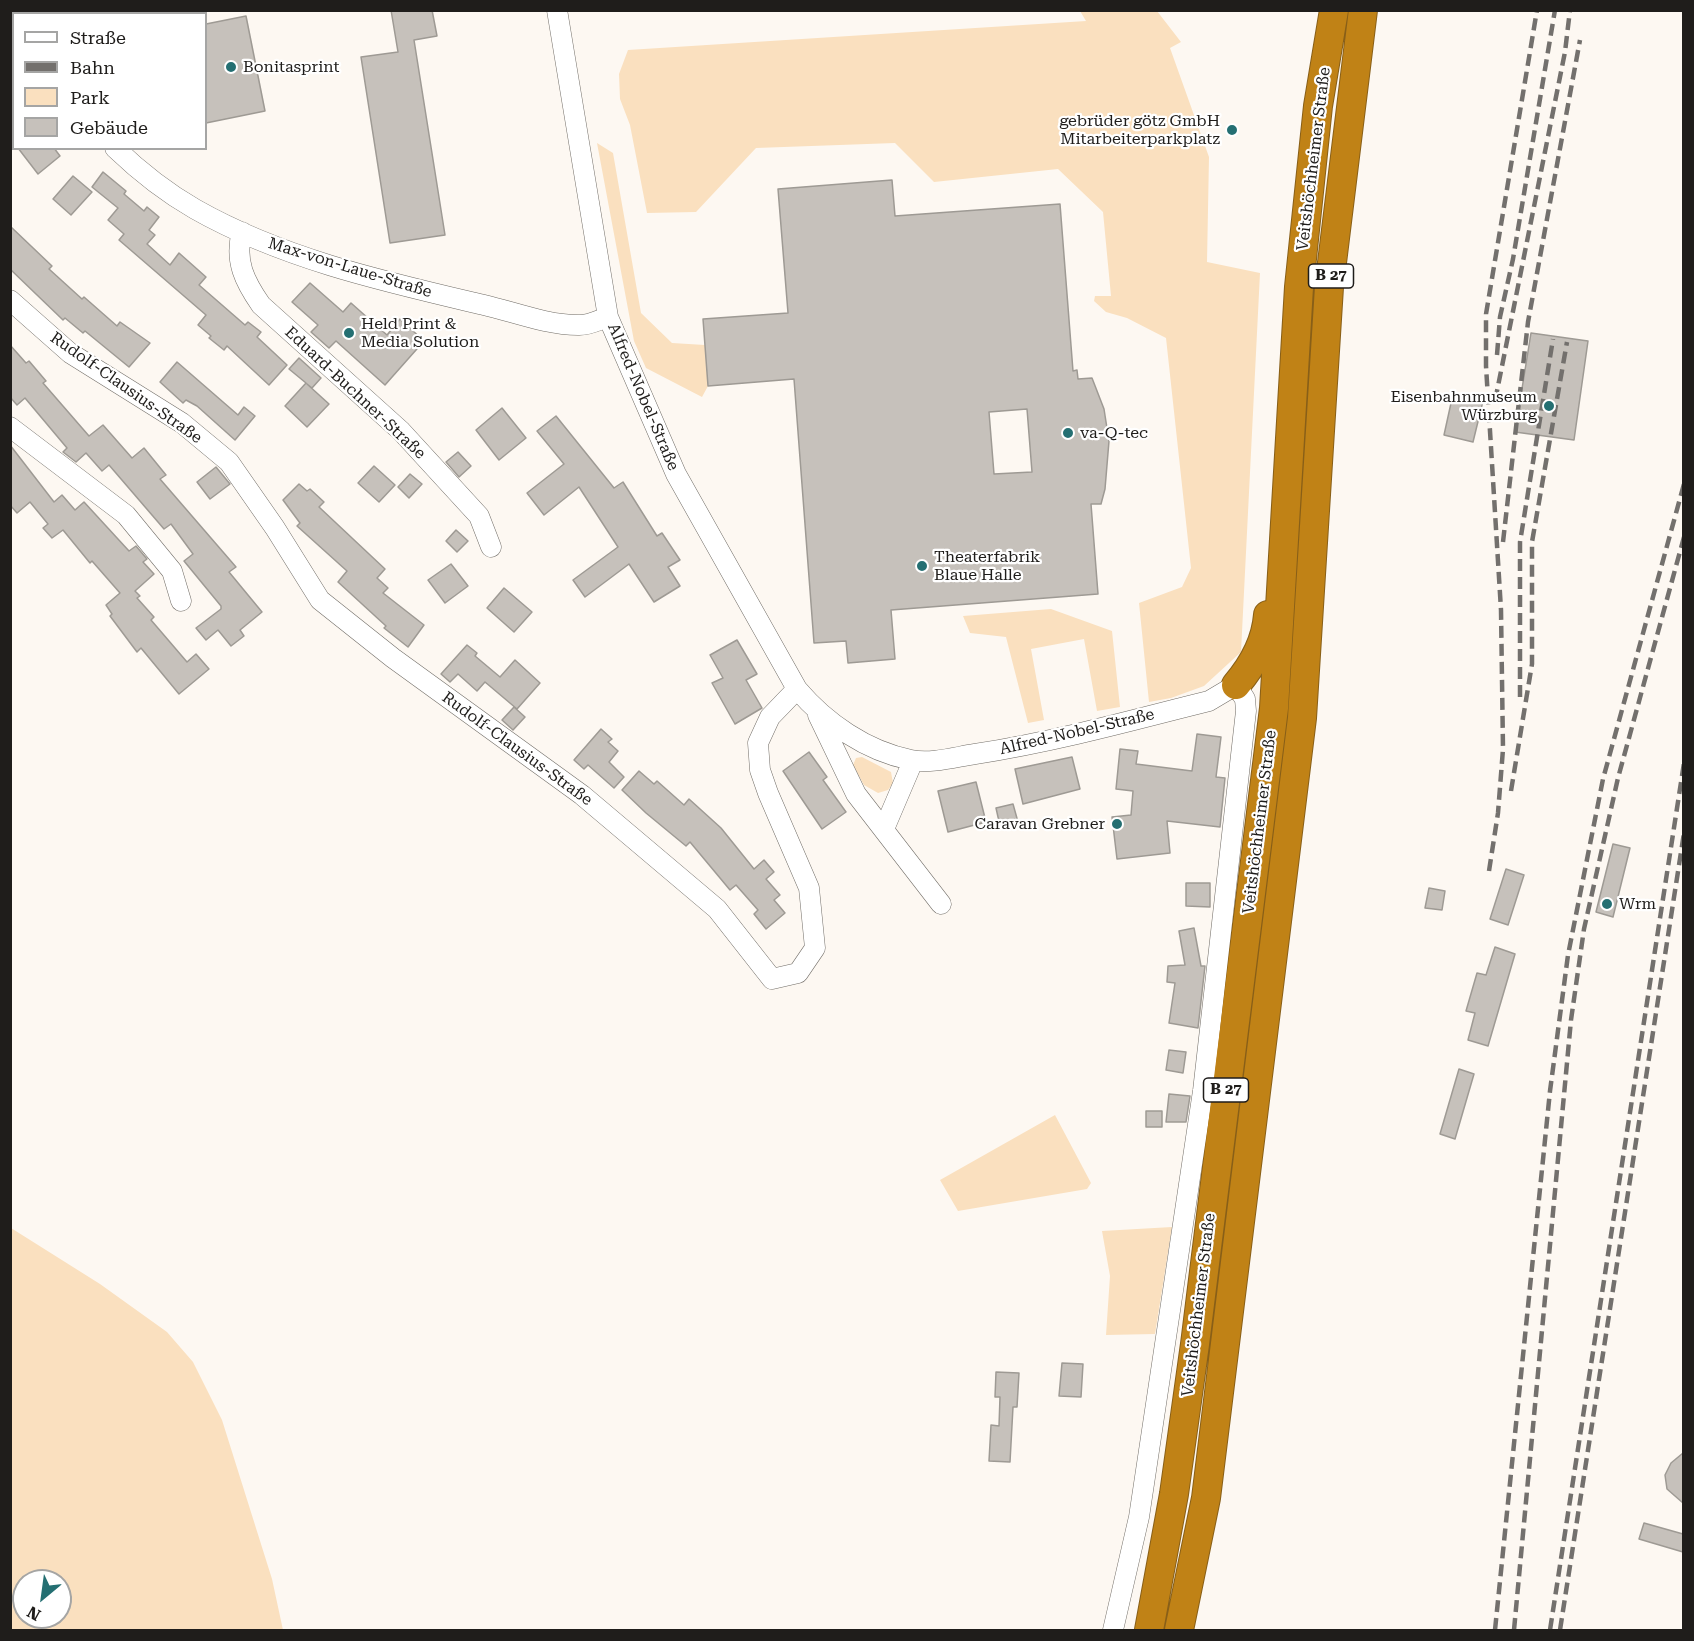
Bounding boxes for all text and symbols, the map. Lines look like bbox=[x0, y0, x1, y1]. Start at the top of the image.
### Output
legend bbox=[12, 12, 207, 150]
text: Straße bbox=[70, 27, 126, 48]
text: Bahn bbox=[70, 57, 115, 78]
place label: Bonitasprint bbox=[243, 57, 340, 77]
marker: Bonitasprint bbox=[224, 60, 238, 74]
street label: Veitshöchheimer Straße bbox=[1293, 66, 1335, 252]
text: Park bbox=[70, 87, 110, 108]
place label: gebrüder götz GmbH Mitarbeiterparkplatz bbox=[1059, 111, 1220, 149]
text: Gebäude bbox=[70, 117, 148, 138]
marker: gebrüder götz GmbH Mitarbeiterparkplatz bbox=[1225, 123, 1239, 137]
street label: Max-von-Laue-Straße bbox=[266, 234, 434, 302]
road number: B 27 bbox=[1308, 264, 1354, 288]
place label: Held Print & Media Solution bbox=[361, 314, 479, 352]
street label: Alfred-Nobel-Straße bbox=[603, 320, 683, 474]
street label: Eduard-Buchner-Straße bbox=[281, 323, 429, 463]
marker: Held Print & Media Solution bbox=[342, 326, 356, 340]
street label: Rudolf-Clausius-Straße bbox=[46, 328, 206, 448]
place label: Eisenbahnmuseum Würzburg bbox=[1390, 387, 1537, 425]
marker: Eisenbahnmuseum Würzburg bbox=[1542, 399, 1556, 413]
place label: va-Q-tec bbox=[1080, 423, 1148, 443]
marker: va-Q-tec bbox=[1061, 426, 1075, 440]
place label: Theaterfabrik Blaue Halle bbox=[934, 547, 1040, 585]
marker: Theaterfabrik Blaue Halle bbox=[915, 559, 929, 573]
street label: Rudolf-Clausius-Straße bbox=[438, 688, 596, 810]
street label: Alfred-Nobel-Straße bbox=[998, 705, 1156, 759]
street label: Veitshöchheimer Straße bbox=[1239, 729, 1281, 915]
place label: Caravan Grebner bbox=[975, 814, 1105, 834]
marker: Caravan Grebner bbox=[1110, 817, 1124, 831]
place label: Wrm bbox=[1619, 894, 1656, 914]
marker: Wrm bbox=[1600, 897, 1614, 911]
road number: B 27 bbox=[1204, 1078, 1248, 1102]
street label: Veitshöchheimer Straße bbox=[1178, 1212, 1220, 1398]
north arrow bbox=[12, 1569, 72, 1629]
text: N bbox=[24, 1602, 44, 1625]

